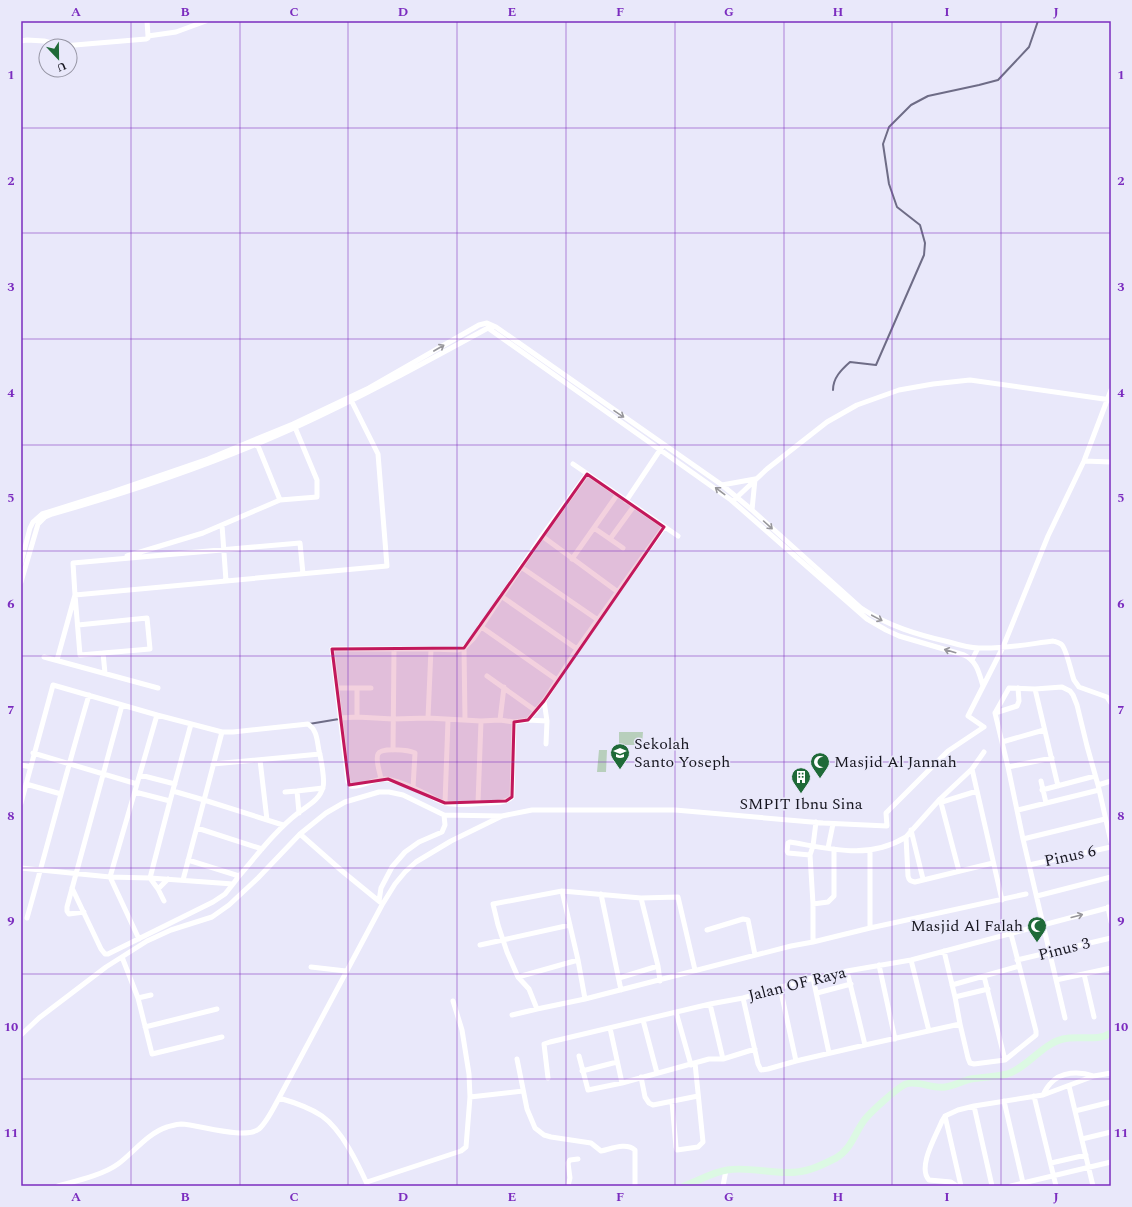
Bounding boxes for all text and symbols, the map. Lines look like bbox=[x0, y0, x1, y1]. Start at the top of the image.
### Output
text: A bbox=[71, 2, 81, 22]
text: B bbox=[180, 2, 190, 22]
text: C bbox=[289, 2, 299, 22]
text: D bbox=[398, 2, 408, 22]
text: E bbox=[508, 2, 517, 22]
text: F bbox=[616, 2, 624, 22]
text: G bbox=[724, 2, 734, 22]
text: H bbox=[833, 2, 844, 22]
text: I bbox=[944, 2, 950, 22]
text: J bbox=[1053, 2, 1059, 22]
north arrow bbox=[38, 38, 78, 78]
text: U bbox=[54, 57, 69, 76]
text: 1 bbox=[7, 65, 15, 85]
text: 1 bbox=[1117, 65, 1125, 85]
text: 2 bbox=[7, 171, 15, 191]
text: 2 bbox=[1117, 171, 1125, 191]
text: 3 bbox=[7, 277, 15, 297]
text: 3 bbox=[1117, 277, 1125, 297]
one-way arrow bbox=[433, 343, 445, 351]
text: 4 bbox=[7, 383, 15, 403]
text: 4 bbox=[1117, 383, 1125, 403]
one-way arrow bbox=[613, 410, 625, 418]
one-way arrow bbox=[714, 487, 725, 496]
text: 5 bbox=[7, 488, 15, 508]
text: 5 bbox=[1117, 488, 1125, 508]
one-way arrow bbox=[763, 520, 773, 529]
text: 6 bbox=[7, 594, 15, 614]
text: 6 bbox=[1117, 594, 1125, 614]
one-way arrow bbox=[871, 614, 883, 622]
one-way arrow bbox=[943, 647, 956, 654]
text: 7 bbox=[7, 700, 15, 720]
text: 7 bbox=[1117, 700, 1125, 720]
place label: Sekolah Santo Yoseph bbox=[634, 732, 730, 774]
school or university icon: Sekolah Santo Yoseph bbox=[609, 742, 631, 770]
place label: Masjid Al Jannah bbox=[834, 750, 957, 774]
mosque icon: Masjid Al Jannah bbox=[809, 751, 831, 779]
building icon: SMPIT Ibnu Sina bbox=[790, 766, 812, 794]
place label: SMPIT Ibnu Sina bbox=[739, 792, 863, 816]
text: 8 bbox=[7, 806, 15, 826]
text: 8 bbox=[1117, 806, 1125, 826]
street label: Pinus 6 bbox=[1042, 839, 1098, 873]
text: 9 bbox=[7, 911, 15, 931]
one-way arrow bbox=[1070, 911, 1083, 919]
text: 9 bbox=[1117, 911, 1125, 931]
place label: Masjid Al Falah bbox=[910, 914, 1023, 938]
mosque icon: Masjid Al Falah bbox=[1026, 915, 1048, 943]
street label: Pinus 3 bbox=[1036, 931, 1092, 967]
street label: Jalan OF Raya bbox=[746, 960, 849, 1008]
text: 10 bbox=[4, 1017, 18, 1037]
text: 10 bbox=[1114, 1017, 1128, 1037]
text: 11 bbox=[4, 1123, 18, 1143]
text: 11 bbox=[1114, 1123, 1128, 1143]
text: A bbox=[71, 1187, 81, 1207]
text: B bbox=[180, 1187, 190, 1207]
text: C bbox=[289, 1187, 299, 1207]
text: D bbox=[398, 1187, 408, 1207]
text: E bbox=[508, 1187, 517, 1207]
text: F bbox=[616, 1187, 624, 1207]
text: G bbox=[724, 1187, 734, 1207]
text: H bbox=[833, 1187, 844, 1207]
text: I bbox=[944, 1187, 950, 1207]
text: J bbox=[1053, 1187, 1059, 1207]

